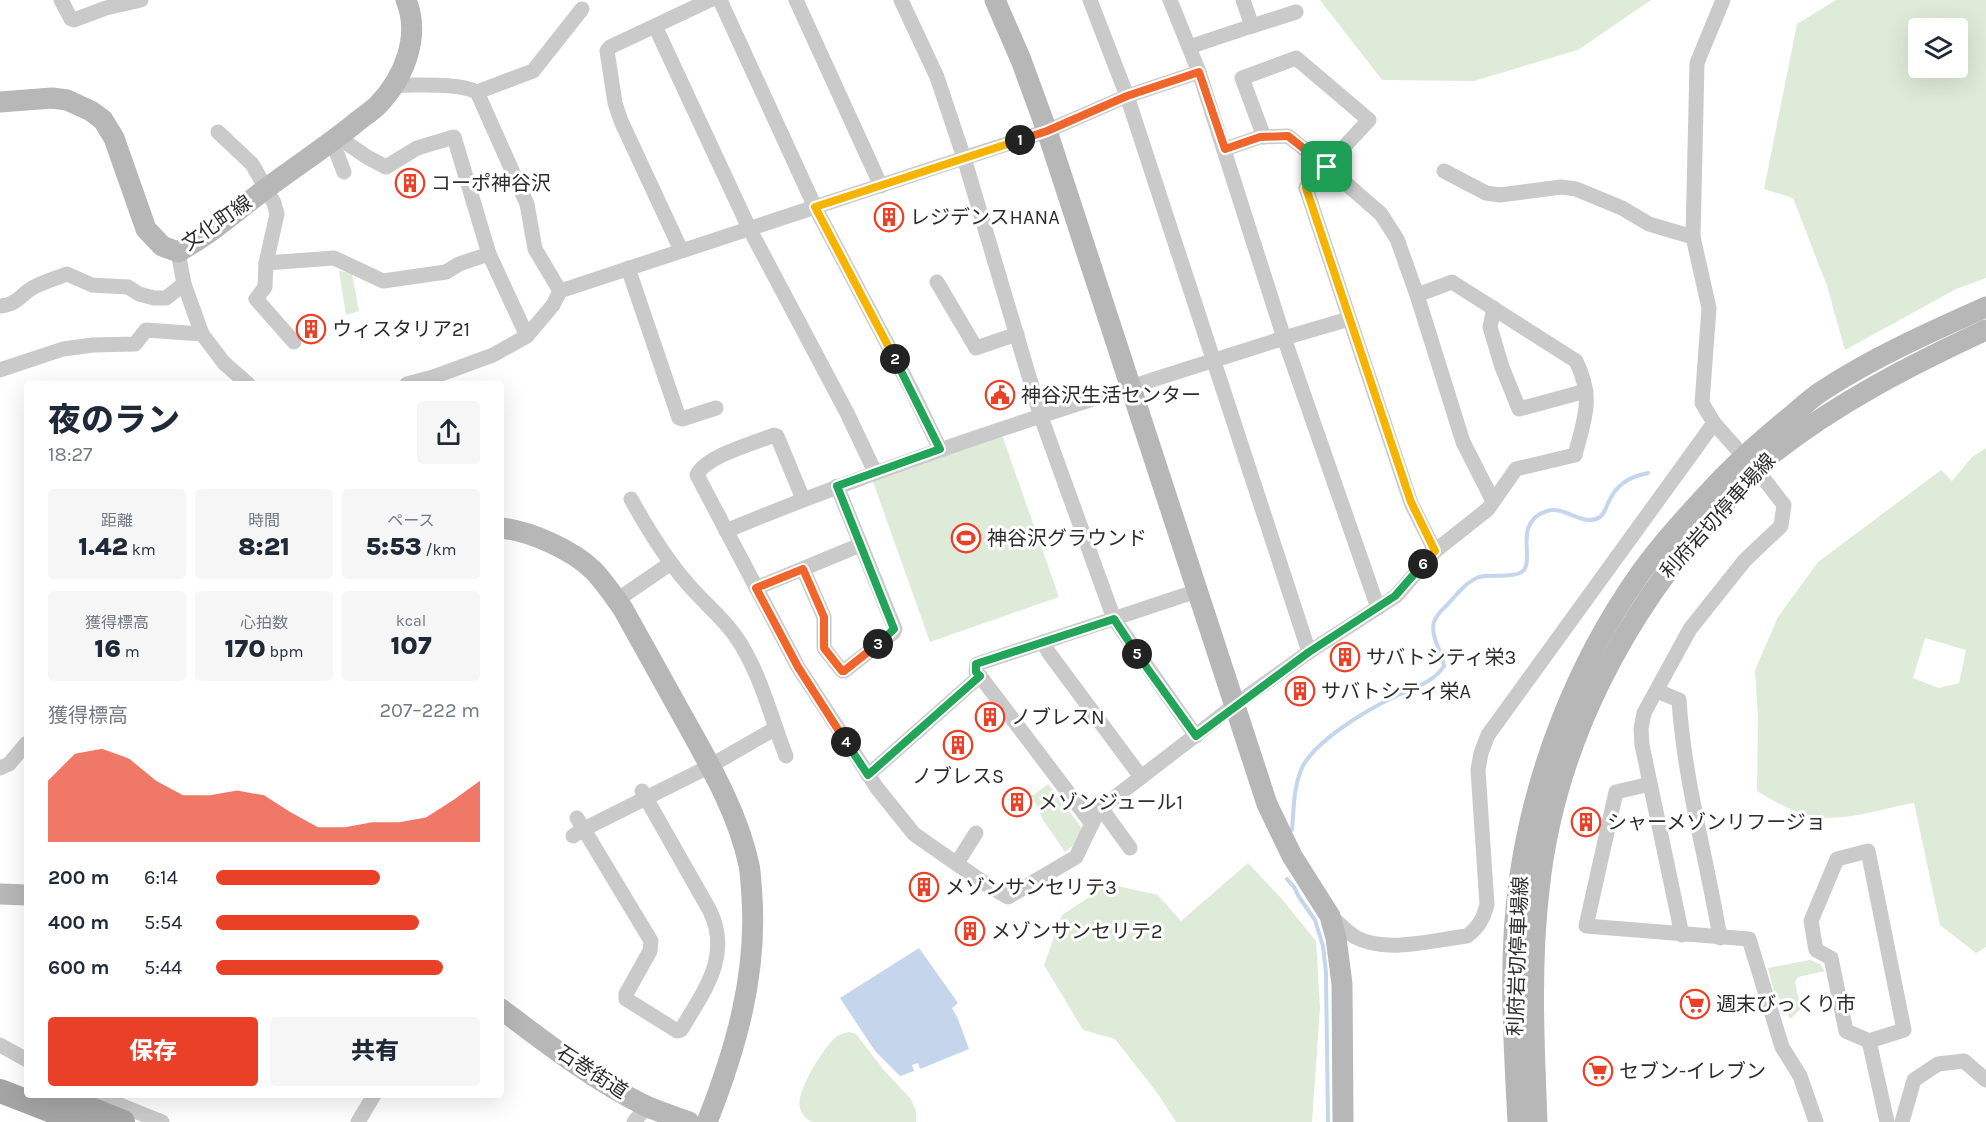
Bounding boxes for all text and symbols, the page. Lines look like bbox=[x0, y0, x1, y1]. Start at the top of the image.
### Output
map controls bbox=[1908, 18, 1968, 78]
button: layers bbox=[1908, 18, 1968, 78]
pin: 1 bbox=[1005, 125, 1035, 155]
text: 1 bbox=[1017, 130, 1023, 149]
pin bbox=[1301, 141, 1352, 192]
icon: arrive bbox=[1310, 150, 1343, 183]
building icon: コーポ神谷沢 bbox=[394, 167, 426, 199]
place label: コーポ神谷沢 bbox=[431, 172, 551, 195]
street label: 文化町線 bbox=[178, 191, 256, 255]
building icon: レジデンスHANA bbox=[873, 201, 905, 233]
place label: レジデンスHANA bbox=[910, 206, 1060, 229]
building icon: ウィスタリア21 bbox=[295, 313, 327, 345]
place label: ウィスタリア21 bbox=[332, 318, 470, 341]
pin: 2 bbox=[880, 344, 910, 374]
text: 2 bbox=[890, 349, 900, 368]
public building icon: 神谷沢生活センター bbox=[984, 379, 1016, 411]
place label: 神谷沢生活センター bbox=[1021, 384, 1201, 407]
text: 夜のラン bbox=[48, 401, 180, 439]
button: share bbox=[417, 401, 480, 464]
text: 18:27 bbox=[48, 443, 93, 466]
street label: 利府岩切停車場線 bbox=[1656, 449, 1780, 583]
text: 距離 bbox=[101, 511, 133, 530]
text: 時間 bbox=[248, 511, 280, 530]
text: ペース bbox=[387, 511, 435, 530]
sports icon: 神谷沢グラウンド bbox=[950, 522, 982, 554]
place label: 神谷沢グラウンド bbox=[987, 527, 1147, 550]
text: 1.42 bbox=[78, 531, 128, 562]
text: 8:21 bbox=[238, 531, 290, 562]
text: 5:53 bbox=[365, 531, 422, 562]
text: km bbox=[128, 540, 156, 559]
text: /km bbox=[422, 540, 457, 559]
pin: 6 bbox=[1408, 549, 1438, 579]
text: 6 bbox=[1418, 554, 1428, 573]
text: kcal bbox=[396, 611, 426, 630]
text: 獲得標高 bbox=[85, 613, 149, 632]
text: 心拍数 bbox=[240, 613, 288, 632]
pin: 3 bbox=[863, 629, 893, 659]
text: 107 bbox=[390, 630, 432, 661]
text: 16 bbox=[94, 633, 121, 664]
text: 170 bbox=[225, 633, 266, 664]
text: 3 bbox=[873, 634, 883, 653]
pin: 5 bbox=[1122, 639, 1152, 669]
building icon: サバトシティ栄3 bbox=[1329, 641, 1361, 673]
text: m bbox=[121, 642, 140, 661]
text: bpm bbox=[266, 642, 303, 661]
text: 5 bbox=[1132, 644, 1142, 663]
place label: サバトシティ栄3 bbox=[1366, 646, 1516, 669]
building icon: サバトシティ栄A bbox=[1284, 675, 1316, 707]
place label: サバトシティ栄A bbox=[1321, 680, 1471, 703]
text: 207–222 m bbox=[379, 699, 480, 722]
building icon: ノブレスN bbox=[974, 701, 1006, 733]
text: 獲得標高 bbox=[48, 704, 128, 727]
place label: ノブレスN bbox=[1011, 706, 1105, 729]
pin: 4 bbox=[831, 727, 861, 757]
building icon: ノブレスS bbox=[942, 729, 974, 761]
text: 4 bbox=[841, 732, 851, 751]
place label: ノブレスS bbox=[912, 765, 1004, 788]
building icon: メゾンジュール1 bbox=[1001, 786, 1033, 818]
place label: メゾンジュール1 bbox=[1038, 791, 1183, 814]
building icon: シャーメゾンリフージョ bbox=[1570, 806, 1602, 838]
place label: シャーメゾンリフージョ bbox=[1607, 811, 1826, 834]
text: 200 m bbox=[48, 866, 109, 889]
text: 6:14 bbox=[144, 866, 178, 889]
building icon: メゾンサンセリテ3 bbox=[908, 871, 940, 903]
place label: メゾンサンセリテ3 bbox=[945, 876, 1117, 899]
street label: 利府岩切停車場線 bbox=[1504, 876, 1532, 1036]
text: 400 m bbox=[48, 911, 109, 934]
text: 5:54 bbox=[144, 911, 182, 934]
building icon: メゾンサンセリテ2 bbox=[954, 915, 986, 947]
place label: メゾンサンセリテ2 bbox=[991, 920, 1163, 943]
text: 600 m bbox=[48, 956, 109, 979]
text: 5:44 bbox=[144, 956, 182, 979]
supermarket icon: 週末びっくり市 bbox=[1679, 988, 1711, 1020]
place label: 週末びっくり市 bbox=[1716, 993, 1856, 1016]
button: 保存 bbox=[48, 1017, 258, 1086]
button: 共有 bbox=[270, 1017, 480, 1086]
street label: 石巻街道 bbox=[552, 1041, 632, 1103]
supermarket icon: セブン-イレブン bbox=[1582, 1055, 1614, 1087]
place label: セブン-イレブン bbox=[1619, 1060, 1766, 1083]

